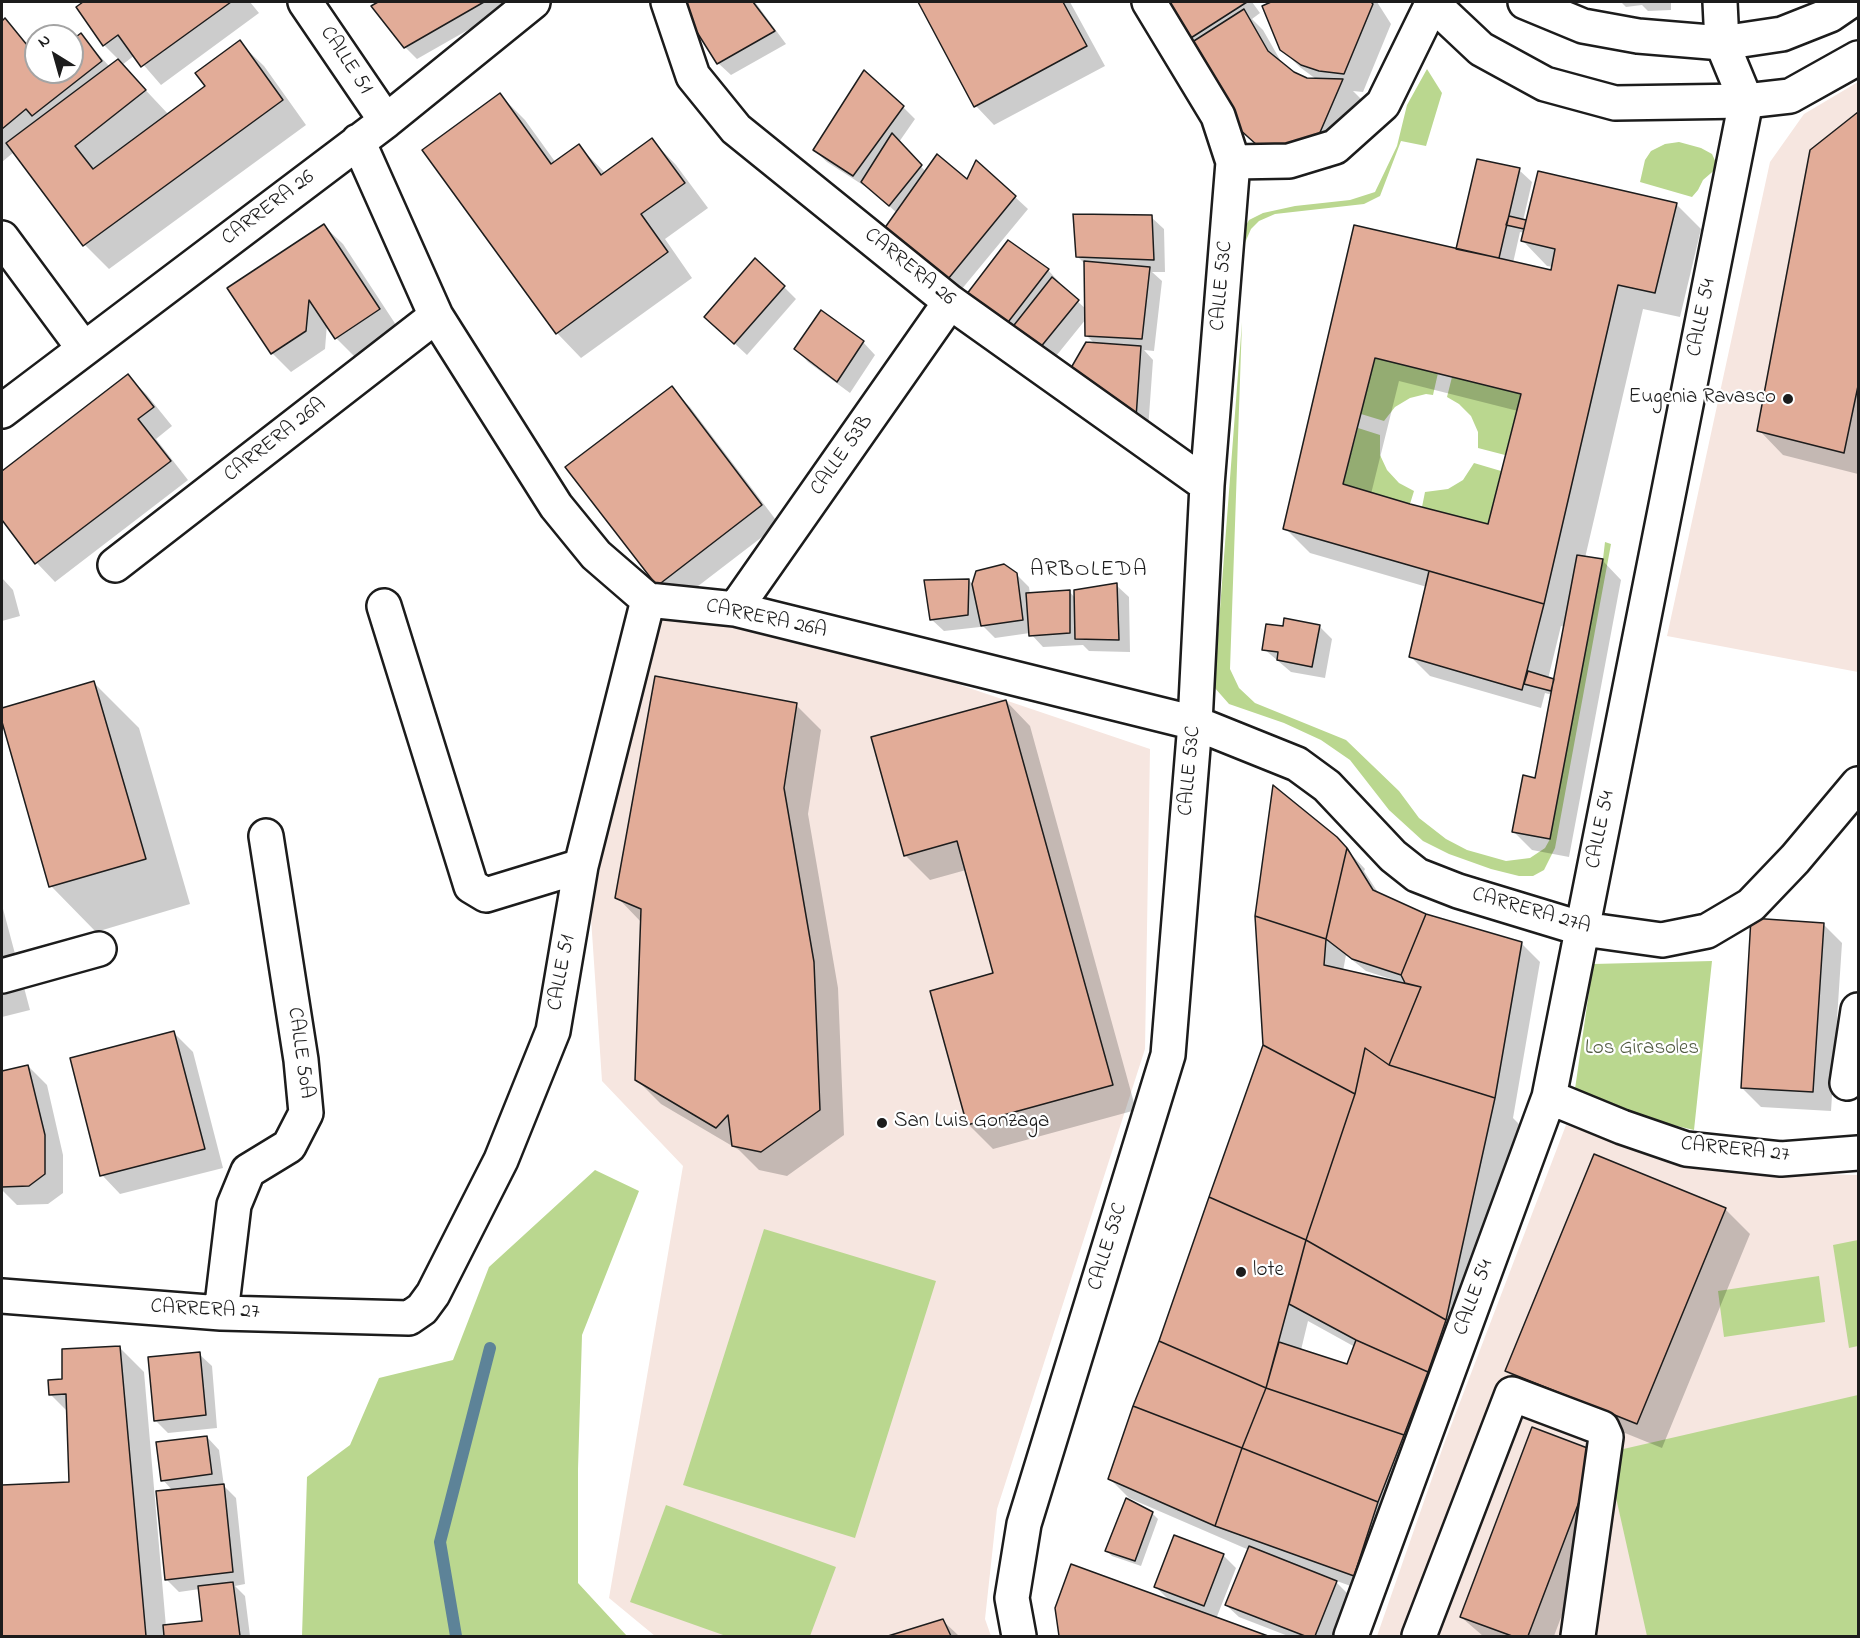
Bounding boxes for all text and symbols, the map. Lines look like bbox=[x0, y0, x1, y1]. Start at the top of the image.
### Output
street label: CALLE 51 bbox=[313, 22, 377, 100]
north arrow bbox=[24, 24, 84, 84]
text: N bbox=[33, 28, 56, 54]
street label: CARRERA 26 bbox=[218, 166, 320, 252]
street label: CARRERA 26 bbox=[858, 224, 960, 312]
street label: CALLE 53C bbox=[1207, 240, 1239, 332]
street label: CALLE 54 bbox=[1683, 277, 1723, 359]
place label: Eugenia Ravasco bbox=[1628, 386, 1776, 412]
marker: Eugenia Ravasco bbox=[1781, 392, 1795, 406]
street label: CARRERA 26A bbox=[220, 393, 332, 489]
street label: CALLE 53B bbox=[806, 411, 880, 501]
district label: ARBOLEDA bbox=[1030, 558, 1148, 584]
street label: CARRERA 26A bbox=[703, 595, 829, 645]
street label: CALLE 53C bbox=[1175, 725, 1207, 817]
street label: CALLE 54 bbox=[1582, 789, 1622, 871]
street label: CARRERA 27A bbox=[1469, 883, 1593, 941]
street label: CALLE 51 bbox=[544, 933, 582, 1013]
street label: CALLE 50A bbox=[280, 1006, 318, 1100]
park label: Los Girasoles bbox=[1585, 1037, 1699, 1063]
place label: San Luis Gonzaga bbox=[894, 1110, 1049, 1136]
marker: San Luis Gonzaga bbox=[875, 1116, 889, 1130]
street label: CARRERA 27 bbox=[1679, 1133, 1791, 1169]
street label: CALLE 53C bbox=[1084, 1200, 1134, 1294]
street label: CALLE 54 bbox=[1450, 1257, 1500, 1339]
place label: lote bbox=[1253, 1259, 1284, 1285]
marker: lote bbox=[1234, 1265, 1248, 1279]
street label: CARRERA 27 bbox=[150, 1296, 260, 1326]

